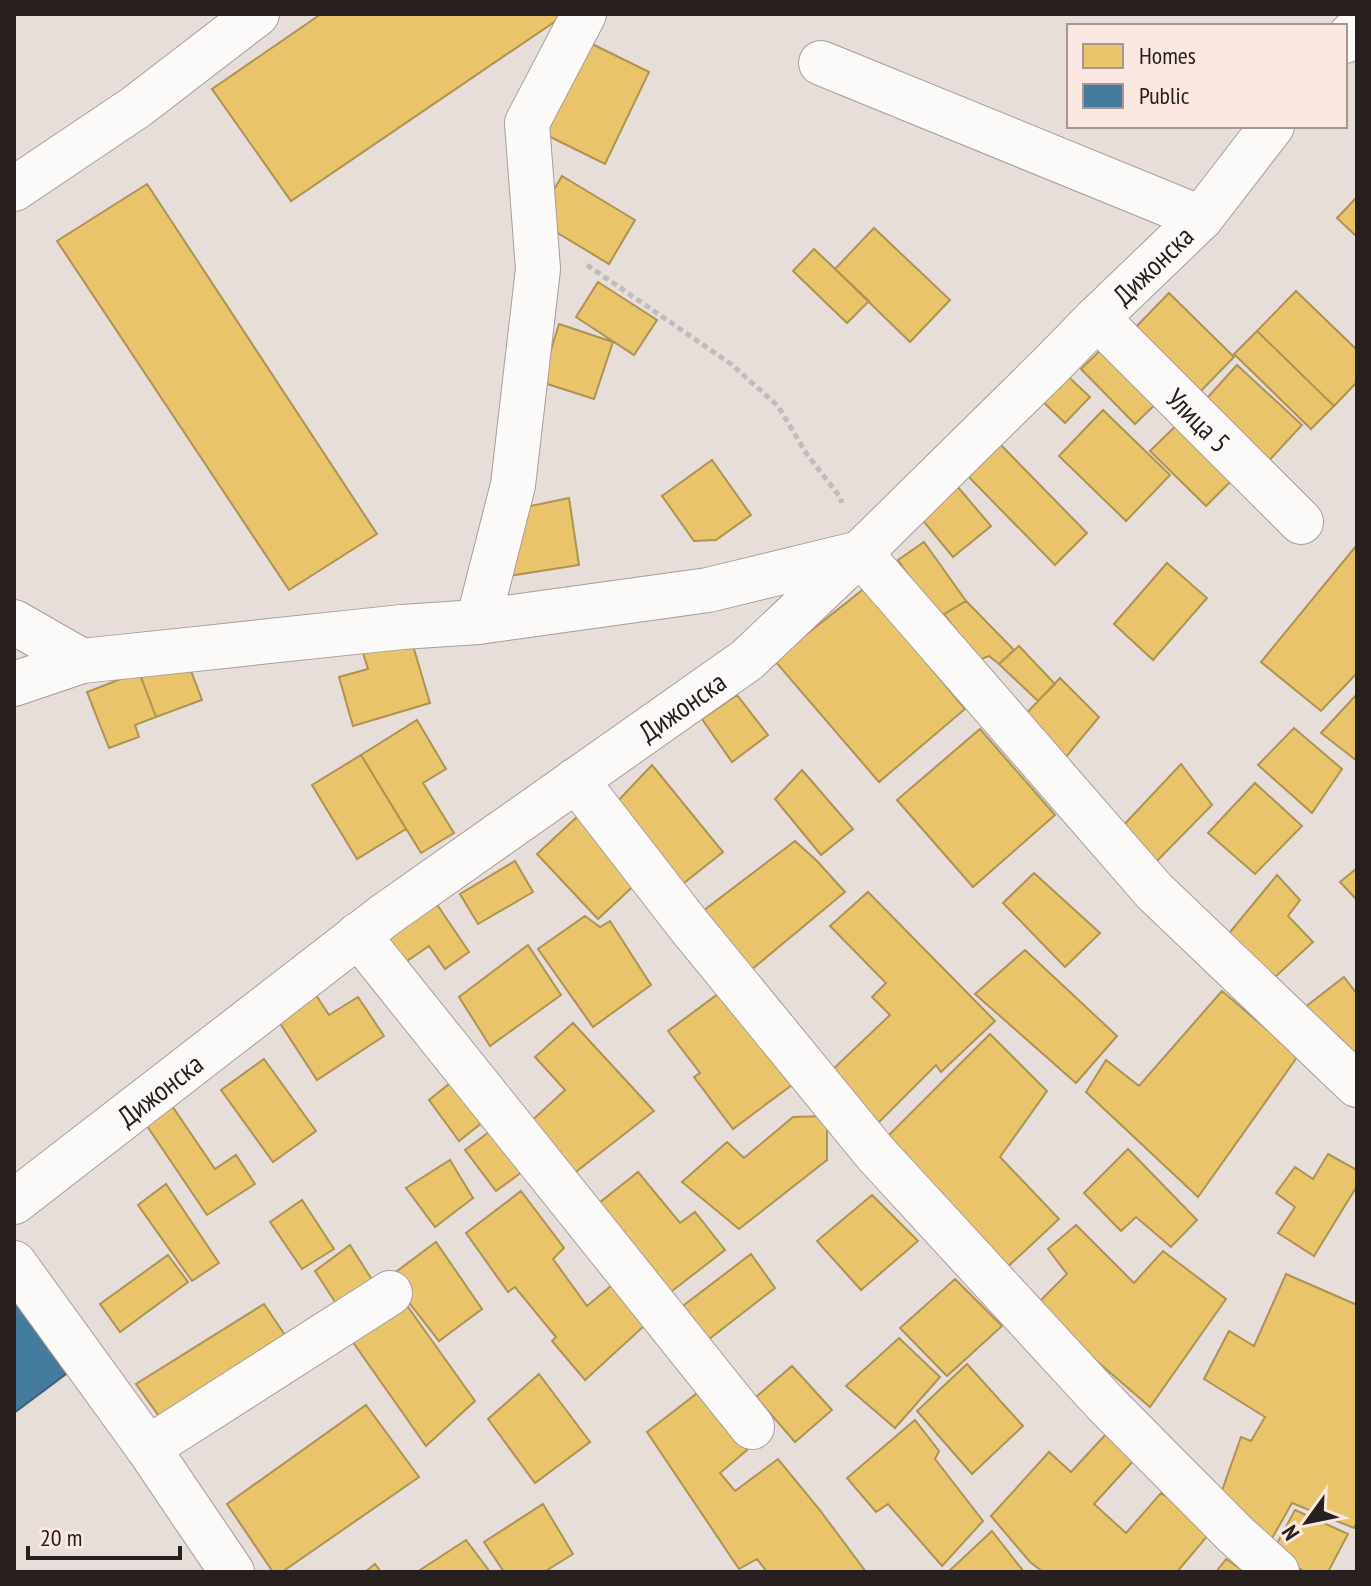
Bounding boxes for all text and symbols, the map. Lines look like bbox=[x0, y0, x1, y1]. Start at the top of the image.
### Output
legend bbox=[1067, 24, 1347, 128]
text: Homes bbox=[1139, 40, 1196, 71]
text: Public bbox=[1139, 80, 1190, 111]
street label: Дижонска bbox=[1104, 217, 1201, 312]
street label: Улица 5 bbox=[1159, 380, 1239, 460]
street label: Дижонска bbox=[631, 662, 733, 750]
street label: Дижонска bbox=[109, 1045, 210, 1134]
north arrow bbox=[1267, 1482, 1347, 1562]
scale bar bbox=[28, 1510, 180, 1560]
text: N bbox=[1275, 1520, 1305, 1546]
text: 20 m bbox=[40, 1522, 82, 1553]

